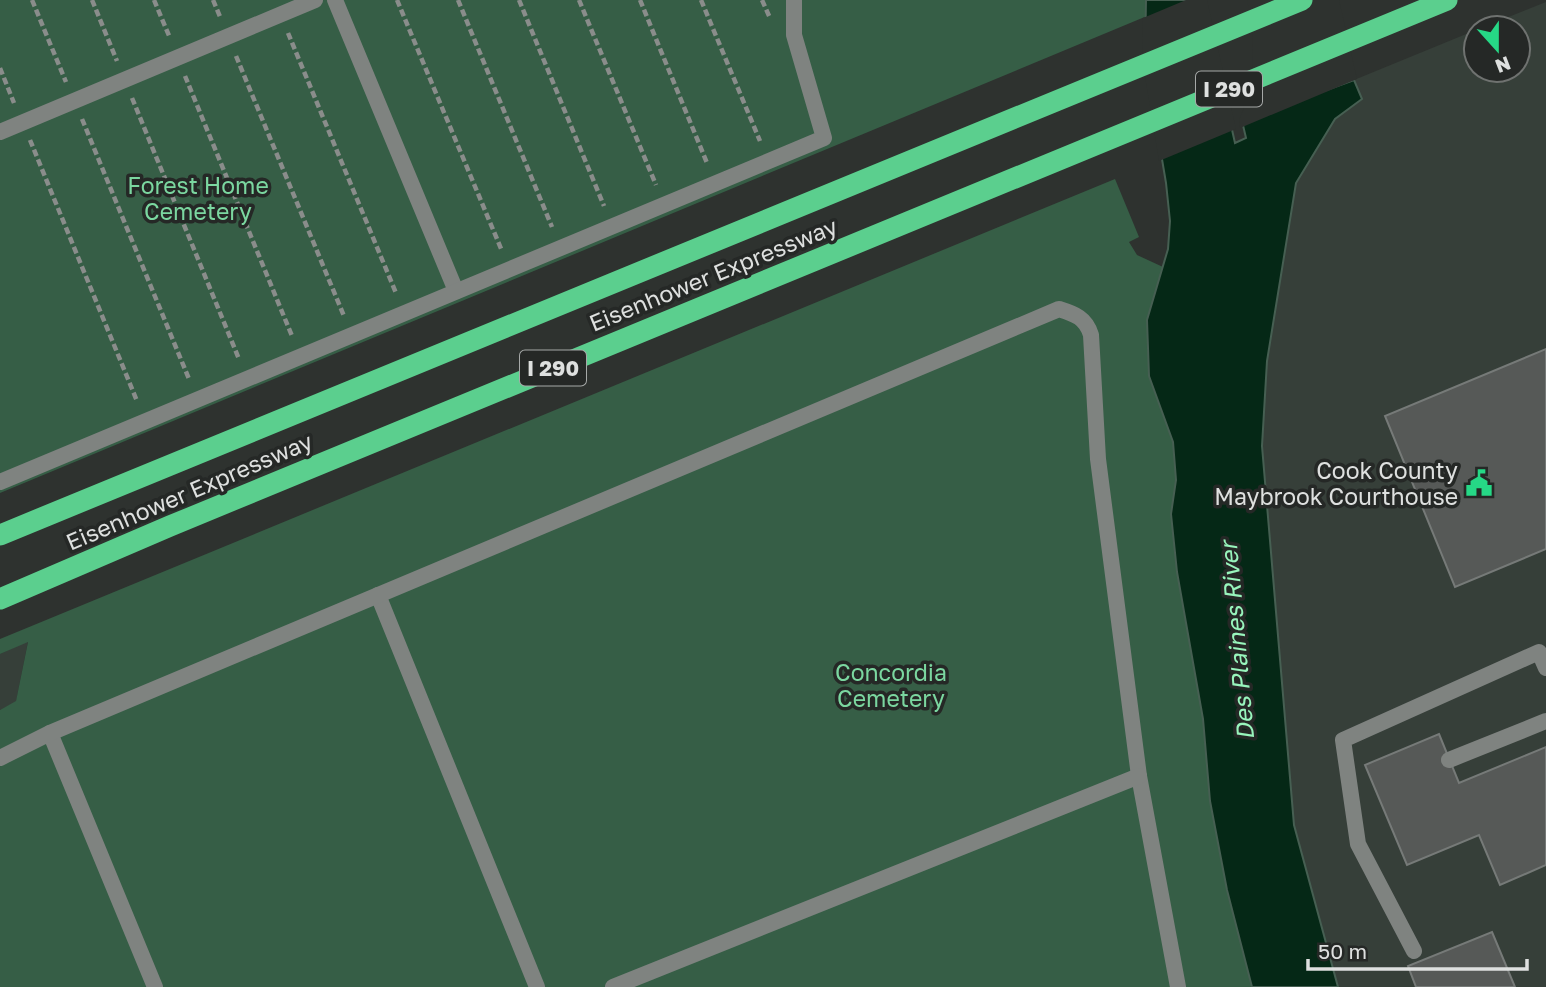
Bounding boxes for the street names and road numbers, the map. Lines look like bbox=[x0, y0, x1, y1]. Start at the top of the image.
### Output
road number: I 290 bbox=[1196, 72, 1262, 106]
street label: Eisenhower Expressway bbox=[585, 211, 841, 337]
road number: I 290 bbox=[520, 350, 586, 386]
street label: Eisenhower Expressway bbox=[62, 426, 317, 556]

